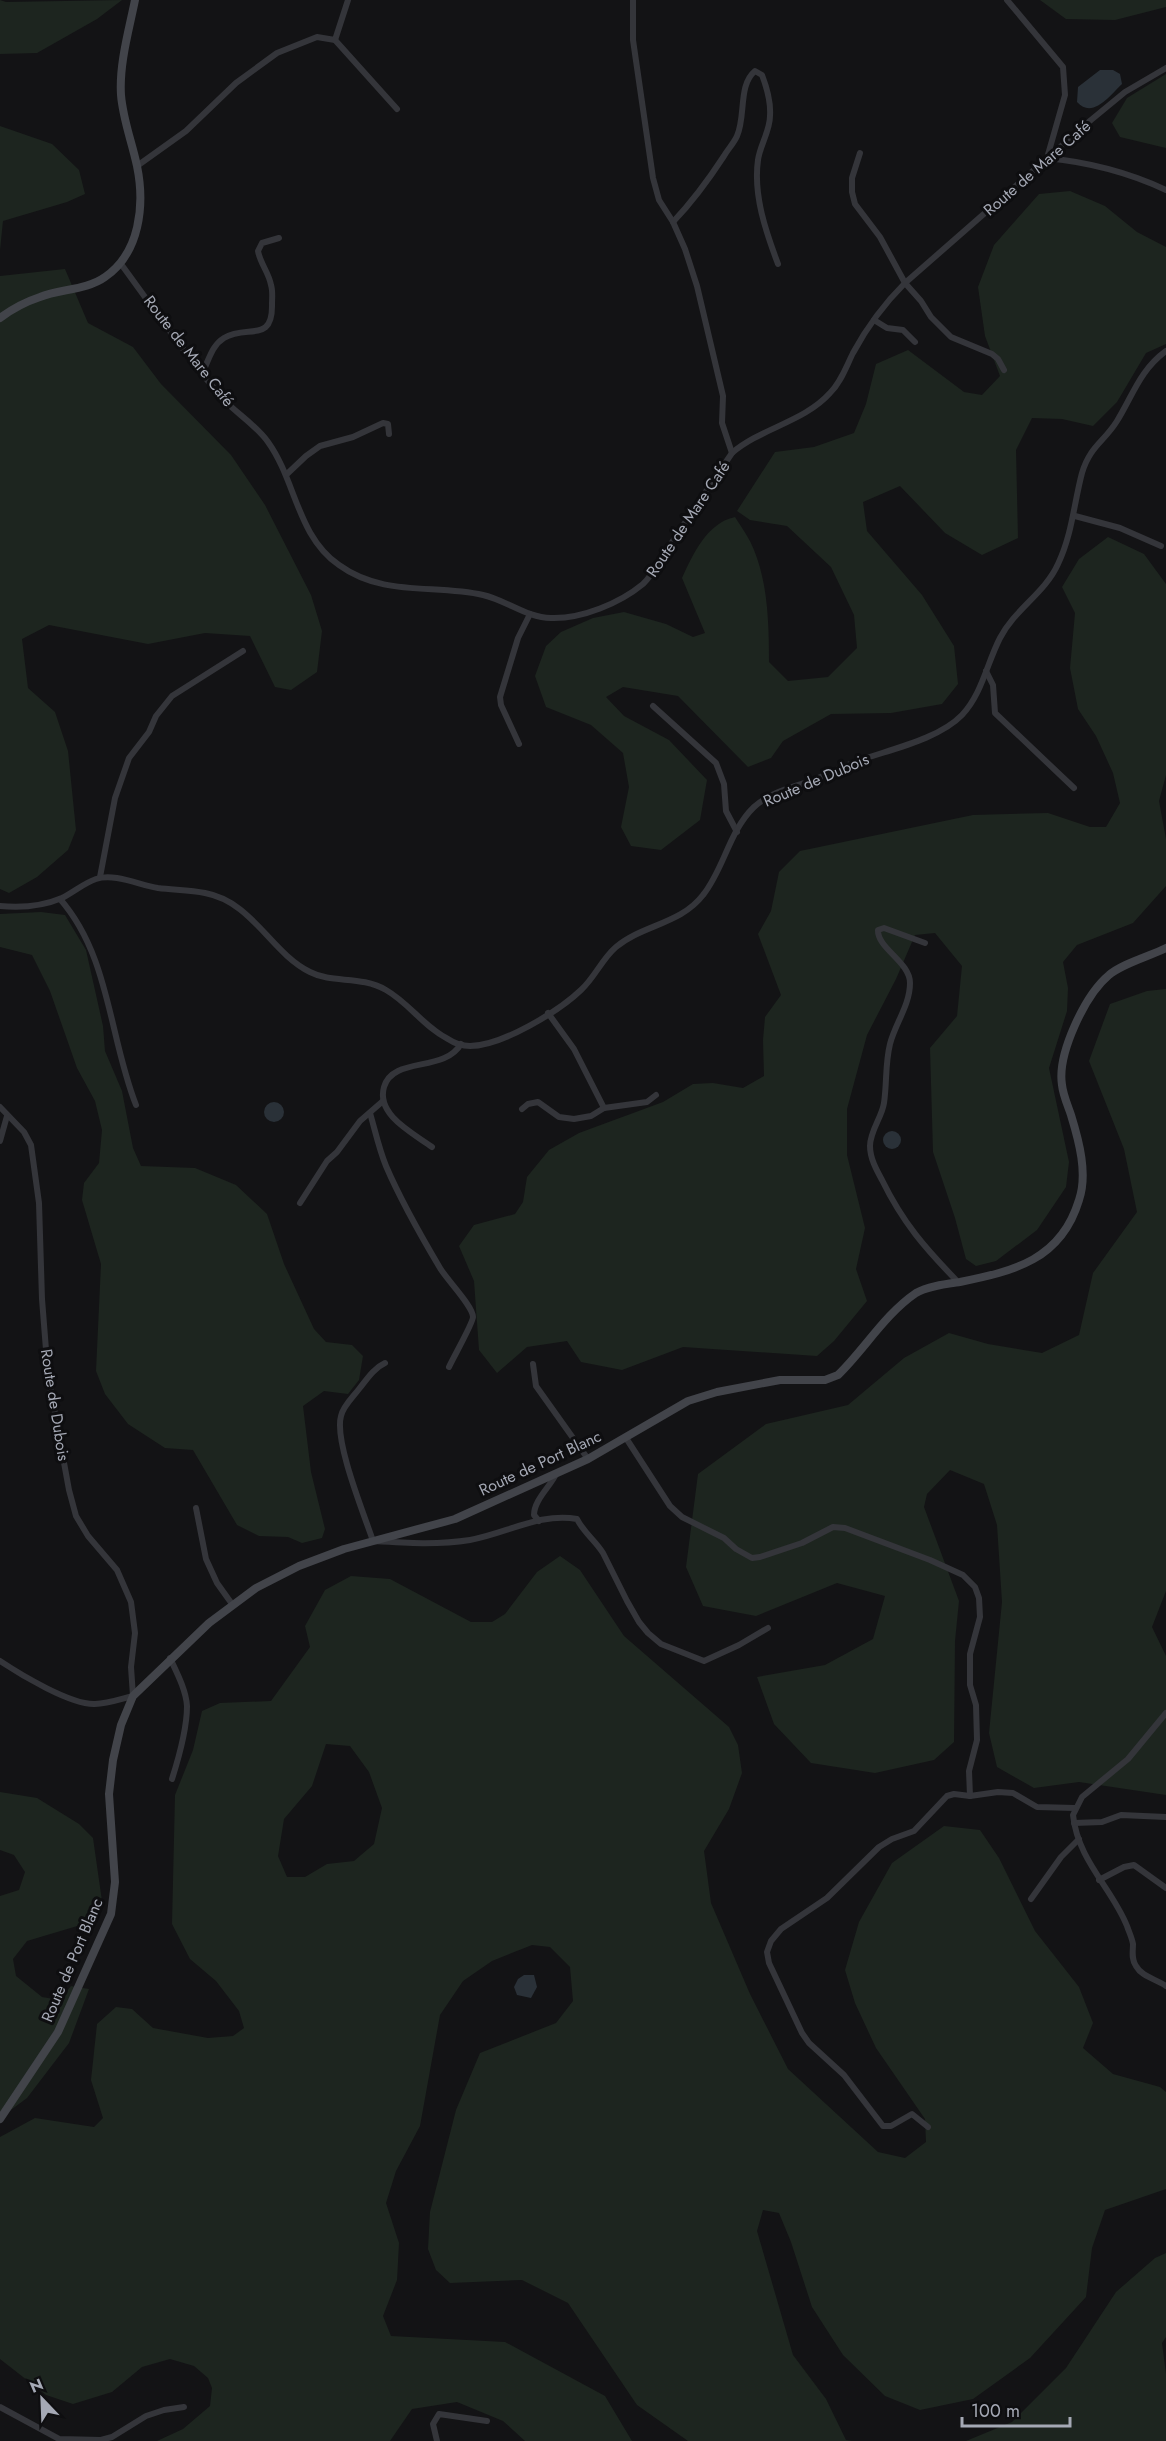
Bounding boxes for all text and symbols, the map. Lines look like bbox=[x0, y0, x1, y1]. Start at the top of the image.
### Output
street label: Route de Mare Café bbox=[978, 115, 1096, 221]
street label: Route de Mare Café bbox=[138, 291, 240, 411]
street label: Route de Mare Café bbox=[641, 456, 735, 582]
street label: Route de Dubois bbox=[760, 747, 872, 813]
street label: Route de Dubois bbox=[35, 1347, 75, 1463]
street label: Route de Port Blanc bbox=[475, 1425, 605, 1501]
street label: Route de Port Blanc bbox=[36, 1894, 108, 2026]
north arrow bbox=[12, 2369, 72, 2429]
text: N bbox=[26, 2373, 47, 2399]
scale bar bbox=[962, 2390, 1070, 2428]
text: 100 m bbox=[971, 2398, 1020, 2424]

